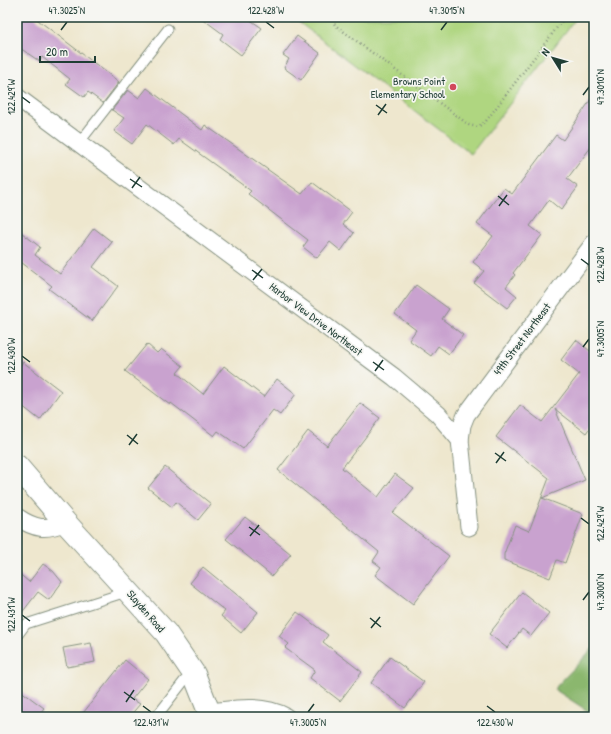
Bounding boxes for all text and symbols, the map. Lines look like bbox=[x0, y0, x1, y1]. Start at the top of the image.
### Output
text: 47.3025°N bbox=[49, 4, 85, 17]
text: 122.428°W bbox=[248, 4, 285, 17]
text: 47.3015°N bbox=[429, 4, 465, 17]
scale bar bbox=[40, 38, 95, 64]
north arrow bbox=[533, 38, 573, 78]
text: 20 m bbox=[46, 43, 68, 60]
text: N bbox=[538, 45, 552, 59]
text: 47.3010°N bbox=[594, 69, 607, 105]
place label: Browns Point Elementary School bbox=[371, 74, 445, 101]
text: 122.429°W bbox=[5, 78, 18, 115]
marker: Browns Point Elementary School bbox=[448, 82, 458, 92]
text: 122.428°W bbox=[594, 246, 607, 283]
street label: Harbor View Drive Northeast bbox=[267, 279, 365, 359]
street label: 49th Street Northeast bbox=[490, 300, 554, 378]
text: 47.3005°N bbox=[594, 321, 607, 357]
text: 122.430°W bbox=[5, 337, 18, 374]
text: 122.429°W bbox=[594, 505, 607, 542]
text: 47.3000°N bbox=[594, 574, 607, 610]
street label: Slayden Road bbox=[124, 587, 169, 635]
text: 122.431°W bbox=[5, 596, 18, 633]
text: 122.431°W bbox=[133, 716, 170, 729]
text: 47.3005°N bbox=[290, 716, 326, 729]
text: 122.430°W bbox=[477, 716, 514, 729]

